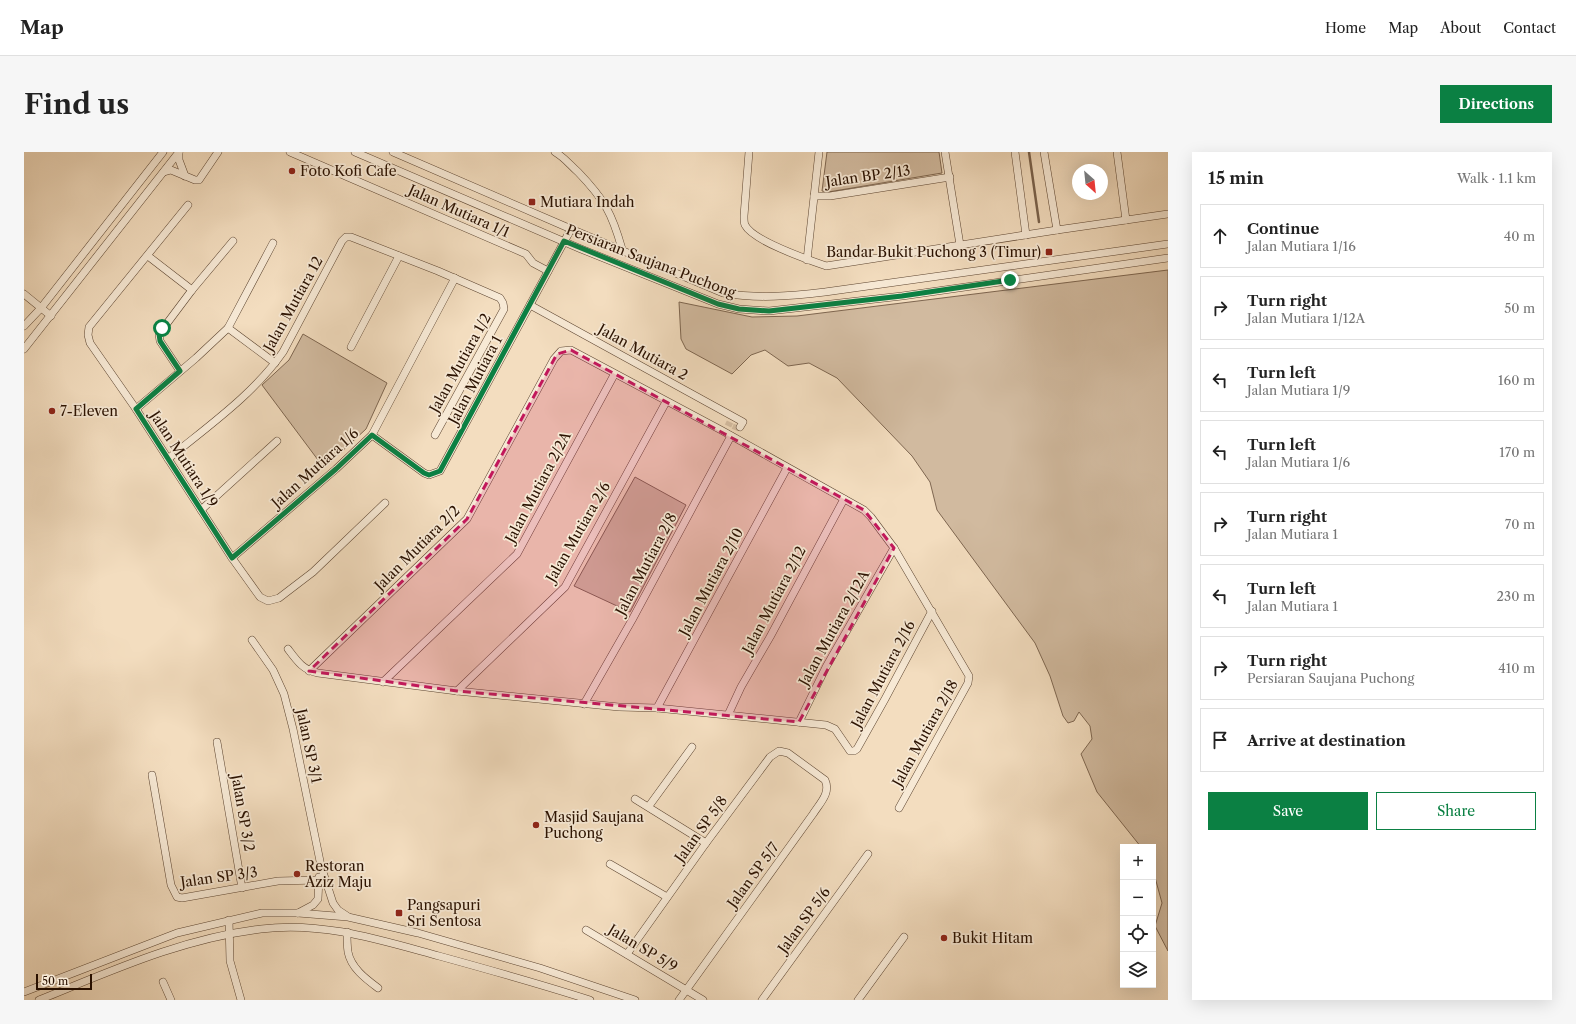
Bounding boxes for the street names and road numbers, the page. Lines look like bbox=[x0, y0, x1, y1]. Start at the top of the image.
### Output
street label: Jalan BP 2/13 bbox=[823, 161, 911, 191]
street label: Jalan Mutiara 1/1 bbox=[404, 180, 513, 241]
street label: Persiaran Saujana Puchong bbox=[564, 220, 739, 302]
street label: Jalan Mutiara 12 bbox=[258, 253, 327, 356]
street label: Jalan Mutiara 1/2 bbox=[426, 310, 494, 416]
street label: Jalan Mutiara 2 bbox=[593, 319, 691, 384]
street label: Jalan Mutiara 1 bbox=[445, 333, 505, 427]
street label: Jalan Mutiara 1/9 bbox=[145, 406, 222, 511]
street label: Jalan Mutiara 1/6 bbox=[266, 424, 362, 513]
street label: Jalan Mutiara 2/2A bbox=[500, 428, 575, 548]
street label: Jalan Mutiara 2/6 bbox=[541, 479, 614, 587]
street label: Jalan Mutiara 2/2 bbox=[369, 502, 463, 596]
street label: Jalan Mutiara 2/8 bbox=[610, 510, 681, 620]
street label: Jalan Mutiara 2/10 bbox=[674, 525, 747, 641]
street label: Jalan Mutiara 2/12 bbox=[737, 543, 810, 659]
street label: Jalan Mutiara 2/12A bbox=[794, 566, 874, 691]
street label: Jalan Mutiara 2/16 bbox=[846, 617, 919, 733]
street label: Jalan Mutiara 2/18 bbox=[887, 676, 962, 791]
street label: Jalan SP 3/1 bbox=[292, 705, 326, 785]
street label: Jalan SP 3/2 bbox=[227, 771, 259, 853]
street label: Jalan SP 5/8 bbox=[670, 792, 731, 867]
street label: Jalan SP 5/7 bbox=[722, 839, 783, 913]
street label: Jalan SP 3/3 bbox=[177, 863, 259, 892]
street label: Jalan SP 5/6 bbox=[773, 883, 834, 958]
street label: Jalan SP 5/9 bbox=[603, 919, 681, 976]

